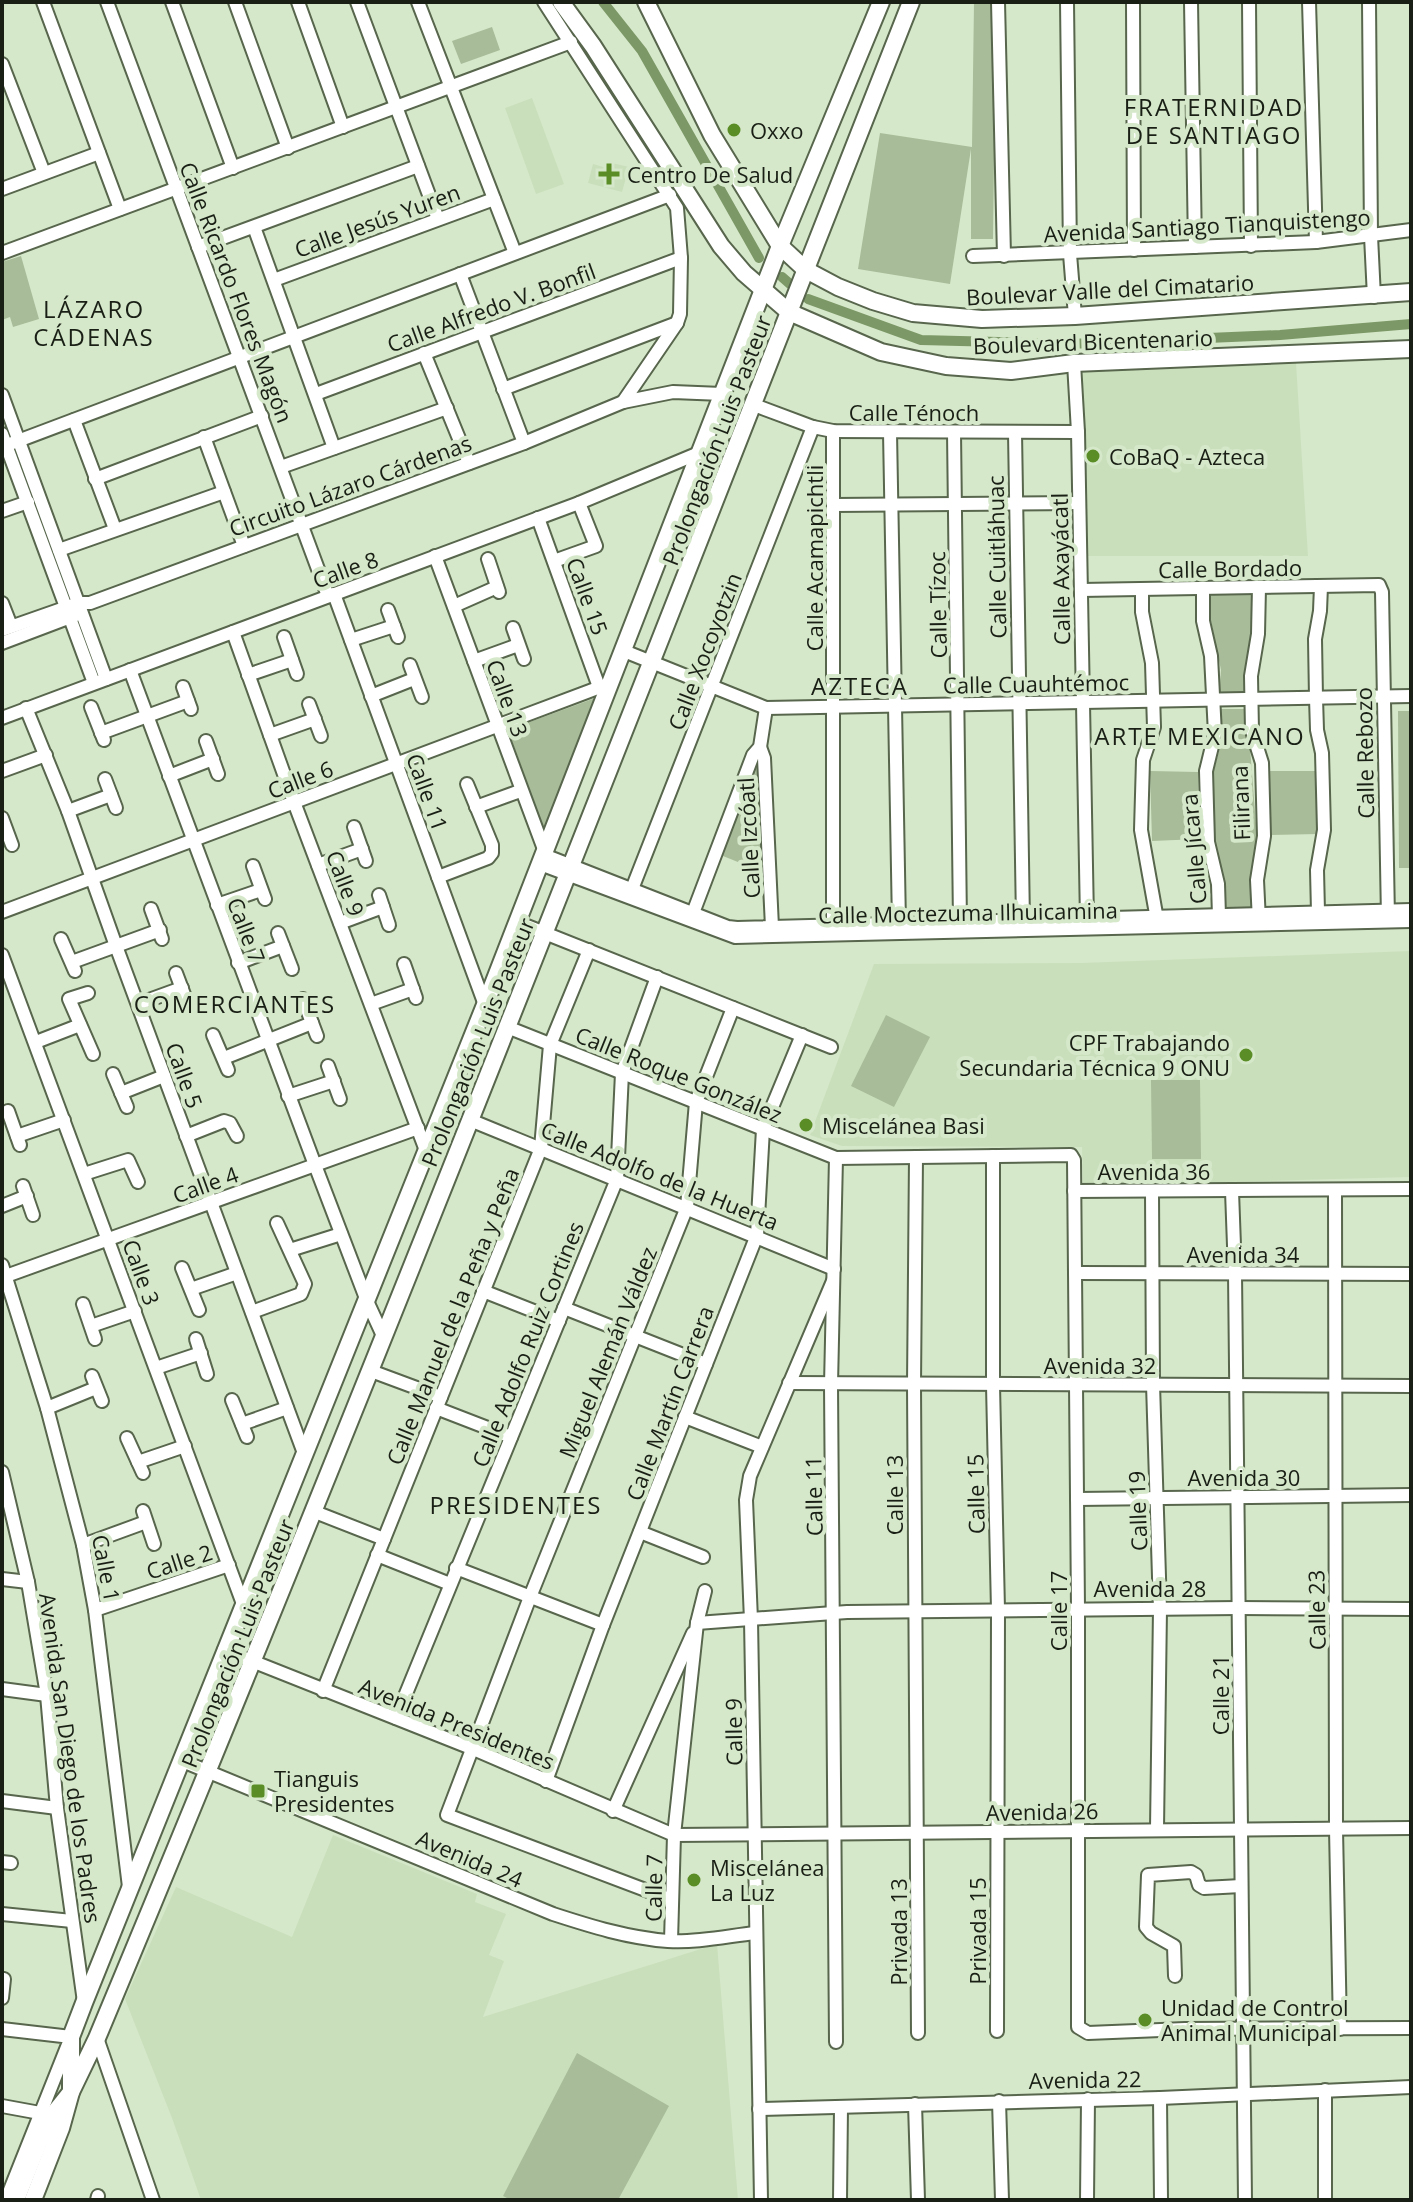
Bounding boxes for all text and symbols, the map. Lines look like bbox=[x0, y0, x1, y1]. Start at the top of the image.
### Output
district label: FRATERNIDAD DE SANTIAGO bbox=[1124, 90, 1304, 151]
place label: Oxxo bbox=[750, 115, 803, 145]
marker: Oxxo bbox=[725, 121, 743, 139]
street label: Calle Ricardo Flores Magón bbox=[173, 157, 301, 427]
place label: Centro De Salud bbox=[627, 159, 793, 189]
marker: Centro De Salud bbox=[598, 163, 620, 185]
street label: Calle Jesús Yuren bbox=[290, 176, 464, 264]
street label: Avenida Santiago Tianquistengo bbox=[1043, 201, 1371, 249]
street label: Calle Alfredo V. Bonfil bbox=[383, 255, 599, 359]
street label: Boulevar Valle del Cimatario bbox=[965, 266, 1255, 312]
district label: LÁZARO CÁDENAS bbox=[33, 292, 155, 353]
street label: Prolongación Luis Pasteur bbox=[654, 311, 778, 569]
street label: Boulevard Bicentenario bbox=[973, 322, 1213, 360]
street label: Calle Ténoch bbox=[849, 397, 979, 427]
street label: Circuito Lázaro Cárdenas bbox=[225, 427, 475, 543]
place label: CoBaQ - Azteca bbox=[1109, 441, 1265, 471]
marker: CoBaQ - Azteca bbox=[1084, 447, 1102, 465]
street label: Calle Acamapichtli bbox=[799, 465, 829, 651]
street label: Calle Cuitláhuac bbox=[980, 475, 1012, 639]
street label: Calle Axayácatl bbox=[1044, 493, 1076, 645]
street label: Calle 8 bbox=[308, 543, 382, 595]
street label: Calle Tízoc bbox=[921, 551, 953, 659]
street label: Calle Bordado bbox=[1158, 552, 1302, 584]
street label: Calle 15 bbox=[560, 553, 616, 639]
street label: Calle Xocoyotzin bbox=[660, 568, 748, 734]
street label: Calle 13 bbox=[480, 655, 536, 741]
street label: Calle Cuauhtémoc bbox=[943, 666, 1129, 700]
district label: AZTECA bbox=[811, 669, 909, 702]
street label: Calle Rebozo bbox=[1348, 687, 1380, 819]
district label: ARTE MEXICANO bbox=[1094, 719, 1306, 752]
street label: Calle 11 bbox=[400, 749, 456, 835]
street label: Calle 6 bbox=[263, 753, 337, 805]
street label: Filirana bbox=[1224, 765, 1256, 841]
street label: Calle Izcóatl bbox=[730, 777, 766, 899]
street label: Calle Jícara bbox=[1173, 793, 1213, 905]
street label: Calle 9 bbox=[320, 846, 372, 920]
street label: Calle 7 bbox=[221, 893, 273, 967]
street label: Calle Moctezuma Ilhuicamina bbox=[818, 894, 1118, 930]
street label: Prolongación Luis Pasteur bbox=[413, 913, 541, 1171]
district label: COMERCIANTES bbox=[134, 987, 336, 1020]
street label: Calle Roque González bbox=[571, 1019, 787, 1129]
place label: CPF Trabajando Secundaria Técnica 9 ONU bbox=[959, 1027, 1230, 1082]
street label: Calle 5 bbox=[159, 1038, 211, 1112]
marker: CPF Trabajando Secundaria Técnica 9 ONU bbox=[1237, 1046, 1255, 1064]
place label: Miscelánea Basi bbox=[822, 1110, 985, 1140]
street label: Calle Adolfo de la Huerta bbox=[537, 1114, 783, 1236]
marker: Miscelánea Basi bbox=[797, 1116, 815, 1134]
street label: Avenida 36 bbox=[1098, 1156, 1210, 1186]
street label: Calle 4 bbox=[168, 1158, 242, 1210]
street label: Calle Manuel de la Peña y Peña bbox=[379, 1163, 525, 1469]
street label: Calle Adolfo Ruiz Cortines bbox=[464, 1217, 590, 1471]
street label: Calle 3 bbox=[116, 1235, 168, 1309]
street label: Avenida 34 bbox=[1187, 1239, 1300, 1269]
street label: Miguel Alemán Váldez bbox=[551, 1242, 663, 1462]
street label: Calle Martín Carrera bbox=[618, 1301, 720, 1505]
street label: Avenida 32 bbox=[1044, 1350, 1156, 1380]
street label: Calle 15 bbox=[959, 1454, 991, 1534]
street label: Calle 13 bbox=[879, 1455, 909, 1535]
street label: Calle 11 bbox=[797, 1456, 829, 1536]
street label: Avenida 30 bbox=[1188, 1462, 1300, 1492]
street label: Calle 19 bbox=[1121, 1470, 1153, 1552]
district label: PRESIDENTES bbox=[430, 1488, 602, 1521]
street label: Prolongación Luis Pasteur bbox=[173, 1514, 301, 1772]
street label: Calle 1 bbox=[86, 1532, 128, 1604]
street label: Calle 2 bbox=[142, 1536, 216, 1586]
street label: Calle 23 bbox=[1300, 1570, 1332, 1650]
street label: Calle 17 bbox=[1043, 1571, 1073, 1651]
street label: Avenida 28 bbox=[1094, 1573, 1206, 1603]
street label: Avenida San Diego de los Padres bbox=[33, 1591, 109, 1925]
street label: Calle 21 bbox=[1205, 1655, 1235, 1735]
street label: Avenida Presidentes bbox=[355, 1670, 559, 1776]
street label: Calle 9 bbox=[717, 1698, 749, 1766]
place label: Tianguis Presidentes bbox=[274, 1763, 395, 1818]
marker: Tianguis Presidentes bbox=[249, 1782, 267, 1800]
street label: Avenida 26 bbox=[985, 1795, 1099, 1827]
street label: Avenida 24 bbox=[412, 1822, 528, 1894]
place label: Miscelánea La Luz bbox=[710, 1852, 825, 1907]
street label: Calle 7 bbox=[637, 1854, 669, 1922]
marker: Miscelánea La Luz bbox=[685, 1871, 703, 1889]
street label: Privada 15 bbox=[962, 1877, 992, 1985]
street label: Privada 13 bbox=[883, 1878, 913, 1986]
place label: Unidad de Control Animal Municipal bbox=[1161, 1992, 1349, 2047]
marker: Unidad de Control Animal Municipal bbox=[1136, 2011, 1154, 2029]
street label: Avenida 22 bbox=[1028, 2063, 1142, 2095]

